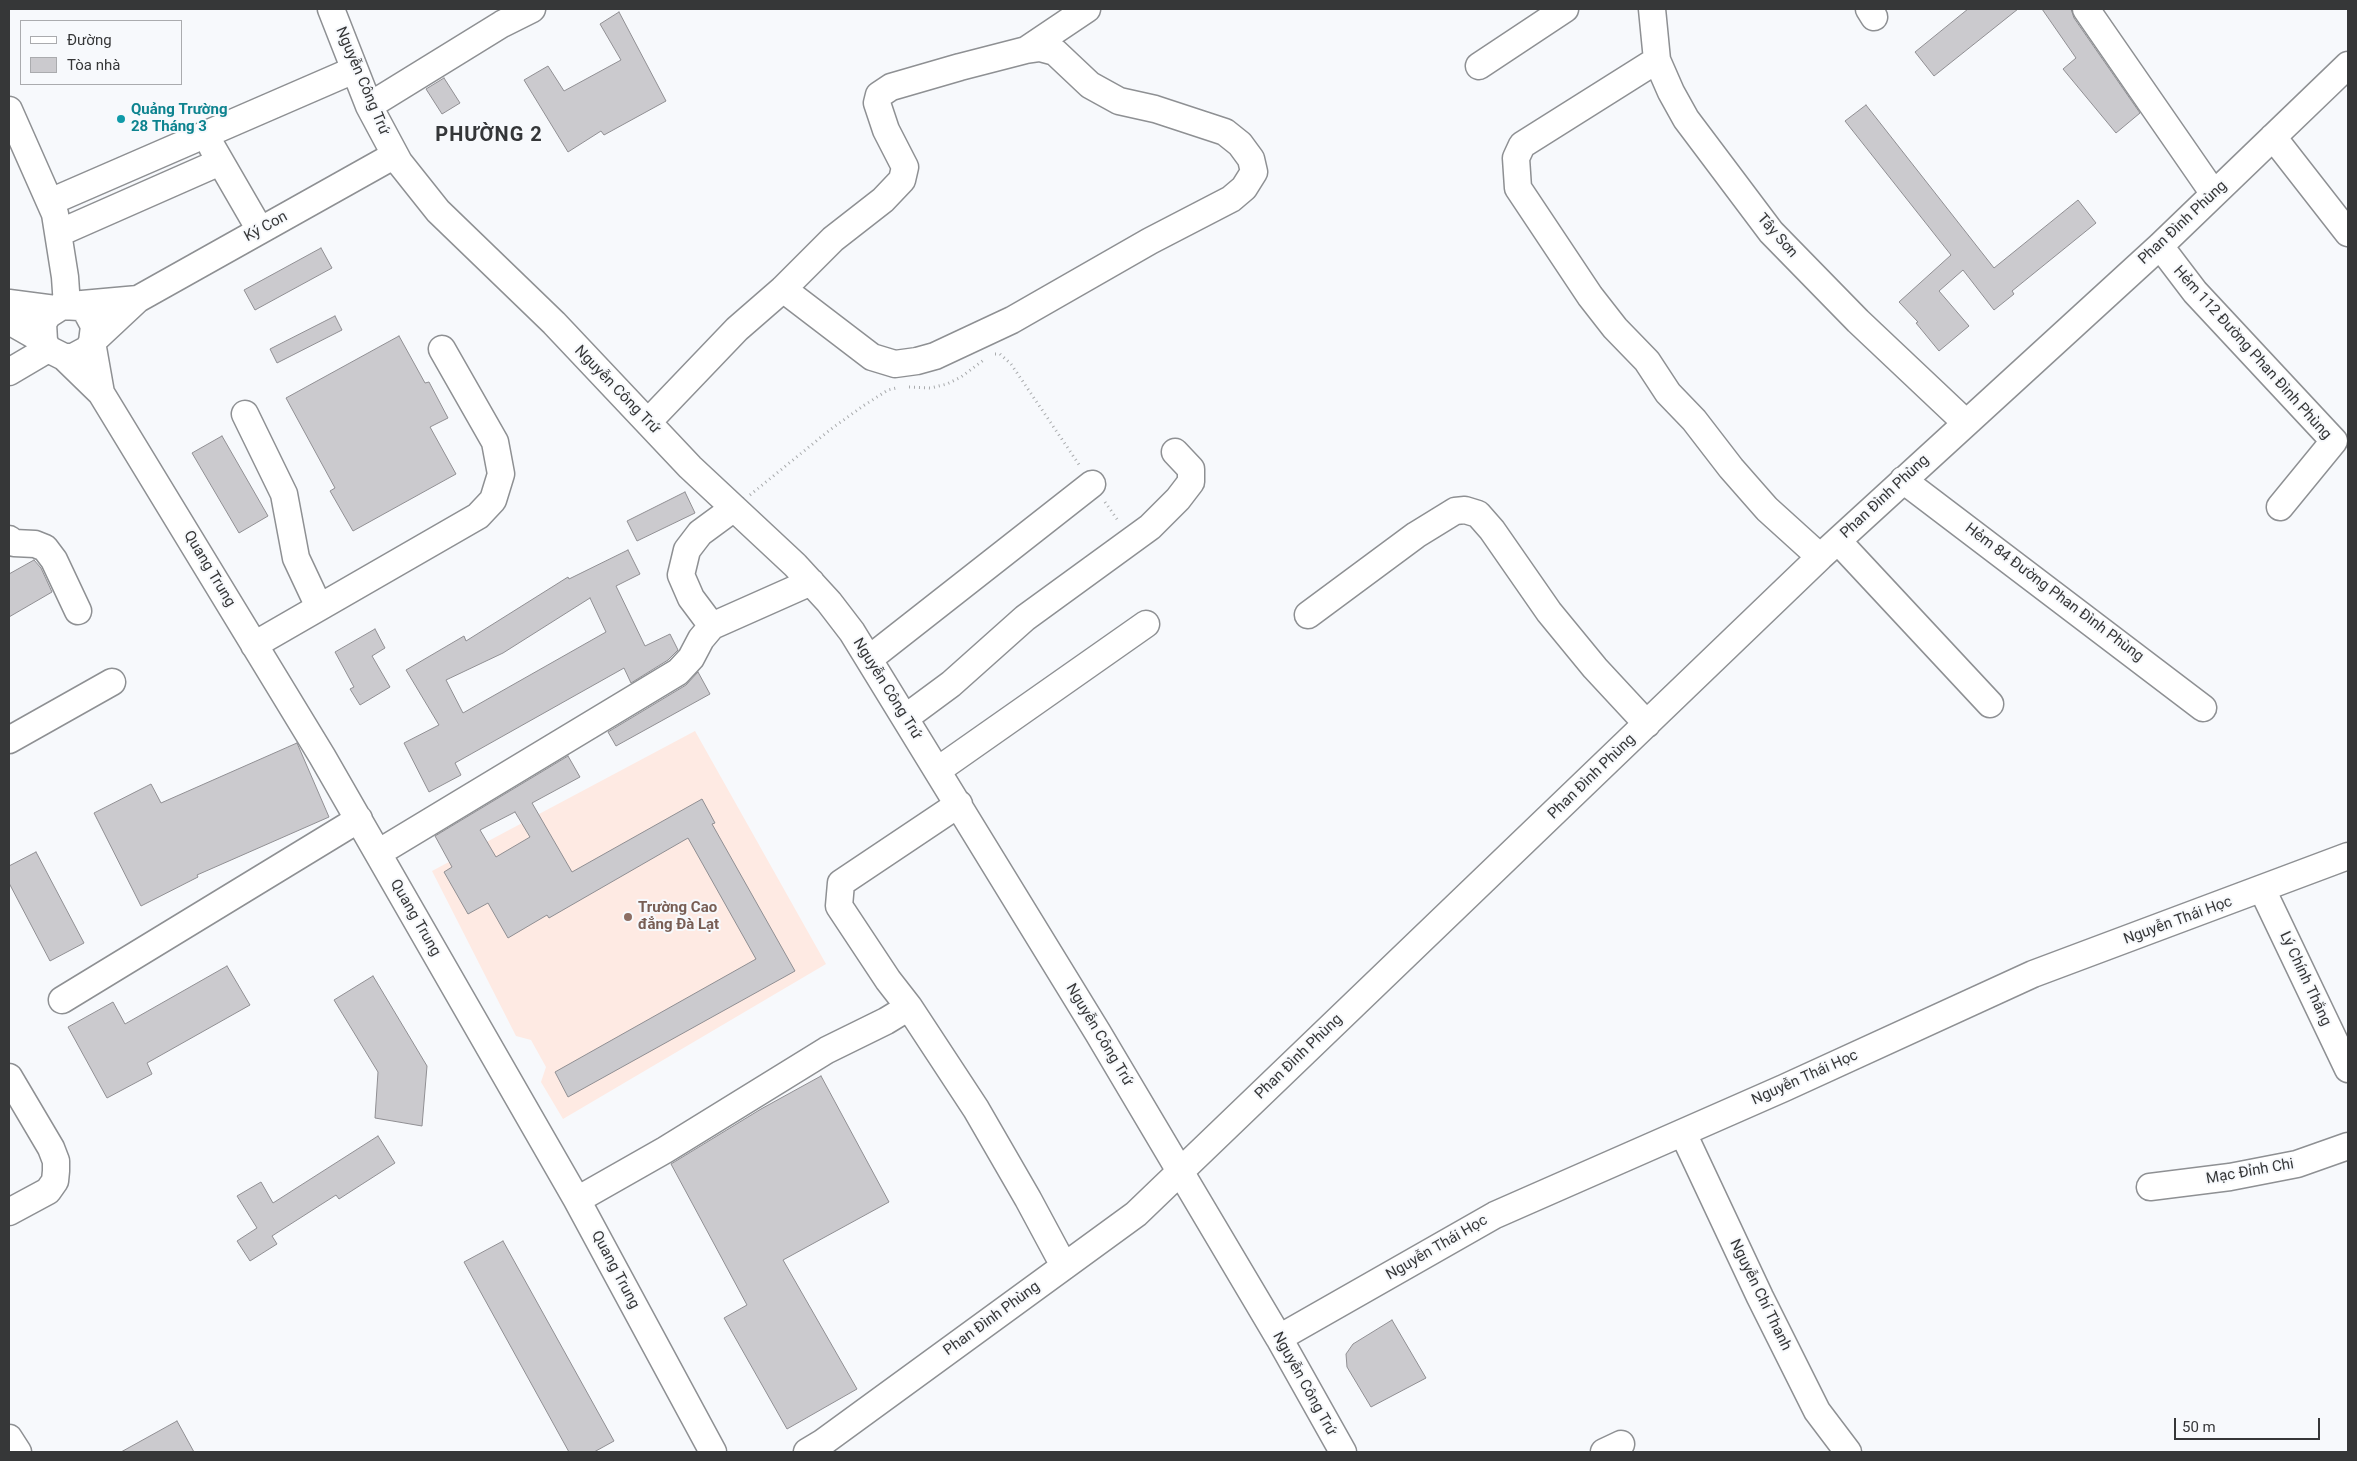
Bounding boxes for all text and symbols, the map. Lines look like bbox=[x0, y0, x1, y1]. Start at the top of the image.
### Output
legend bbox=[20, 20, 182, 85]
street label: Nguyễn Công Trứ bbox=[331, 24, 393, 138]
text: Đường bbox=[67, 31, 112, 49]
text: Tòa nhà bbox=[67, 56, 120, 74]
place label: Quảng Trường 28 Tháng 3 bbox=[131, 101, 228, 136]
marker: Quảng Trường 28 Tháng 3 bbox=[115, 113, 127, 125]
district label: PHƯỜNG 2 bbox=[434, 124, 544, 148]
street label: Phan Đình Phùng bbox=[2135, 177, 2231, 269]
street label: Ký Con bbox=[241, 208, 291, 246]
street label: Tây Sơn bbox=[1753, 210, 1801, 262]
street label: Hẻm 112 Đường Phan Đình Phùng bbox=[2169, 262, 2335, 444]
street label: Nguyễn Công Trứ bbox=[570, 342, 664, 438]
street label: Phan Đình Phùng bbox=[1837, 451, 1933, 543]
street label: Hẻm 84 Đường Phan Đình Phùng bbox=[1961, 520, 2147, 666]
street label: Quang Trung bbox=[179, 528, 239, 610]
street label: Nguyễn Công Trứ bbox=[849, 635, 925, 743]
street label: Phan Đình Phùng bbox=[1545, 731, 1639, 823]
street label: Quang Trung bbox=[386, 876, 444, 960]
street label: Nguyễn Thái Học bbox=[2121, 893, 2235, 949]
place label: Trường Cao đẳng Đà Lạt bbox=[638, 899, 719, 934]
marker: Trường Cao đẳng Đà Lạt bbox=[622, 911, 634, 923]
street label: Lý Chính Thắng bbox=[2275, 929, 2335, 1029]
street label: Nguyễn Công Trứ bbox=[1061, 981, 1137, 1089]
street label: Phan Đình Phùng bbox=[1252, 1011, 1346, 1103]
street label: Nguyễn Thái Học bbox=[1749, 1047, 1861, 1109]
street label: Mạc Đỉnh Chi bbox=[2205, 1155, 2295, 1189]
street label: Nguyễn Thái Học bbox=[1383, 1212, 1491, 1284]
street label: Quang Trung bbox=[587, 1228, 643, 1312]
street label: Nguyễn Chí Thanh bbox=[1725, 1236, 1795, 1354]
street label: Phan Đình Phùng bbox=[940, 1278, 1044, 1360]
street label: Nguyễn Công Trứ bbox=[1268, 1329, 1340, 1439]
scale bar bbox=[2177, 1408, 2323, 1440]
text: 50 m bbox=[2182, 1418, 2216, 1436]

